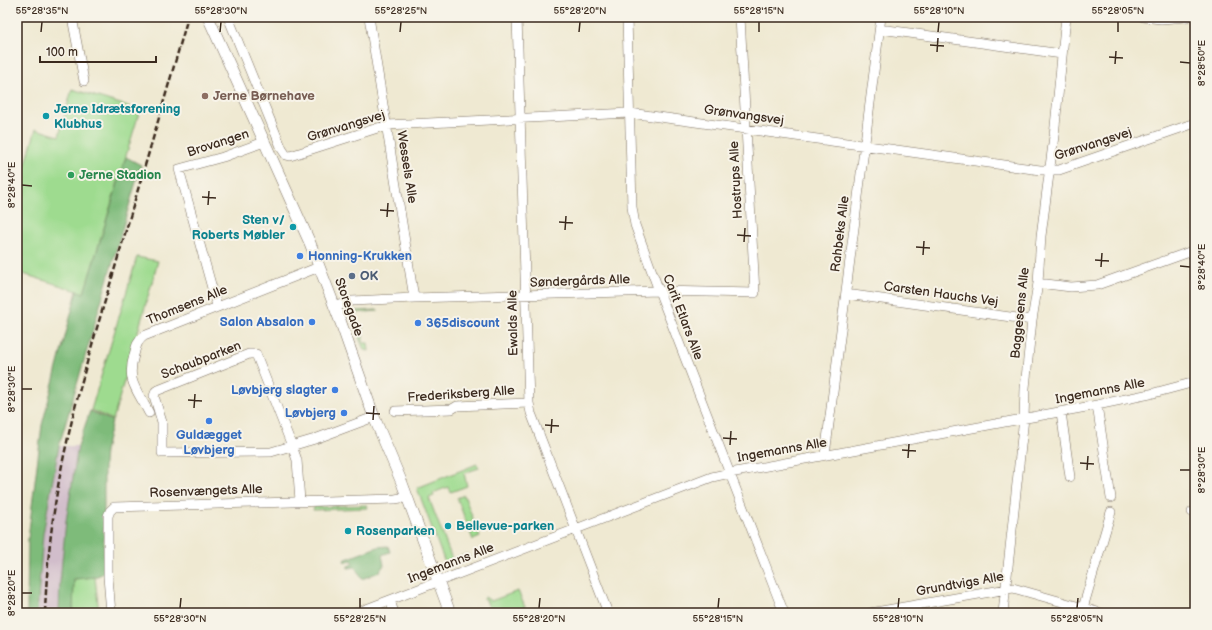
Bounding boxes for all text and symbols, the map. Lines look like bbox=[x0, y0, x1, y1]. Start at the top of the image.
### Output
text: 55°28'35"N bbox=[15, 5, 69, 17]
text: 55°28'30"N bbox=[194, 5, 248, 17]
text: 55°28'25"N bbox=[375, 5, 427, 17]
text: 55°28'20"N bbox=[554, 5, 606, 17]
text: 55°28'15"N bbox=[734, 5, 784, 17]
text: 55°28'10"N bbox=[914, 5, 964, 17]
text: 55°28'05"N bbox=[1092, 5, 1144, 17]
scale bar bbox=[40, 38, 156, 64]
text: 8°28'50"E bbox=[1196, 39, 1208, 86]
text: 100 m bbox=[46, 45, 78, 60]
place label: Jerne Børnehave bbox=[213, 88, 315, 104]
marker: Jerne Børnehave bbox=[200, 91, 210, 101]
place label: Jerne Idrætsforening Klubhus bbox=[54, 101, 180, 132]
street label: Grønvangsvej bbox=[703, 101, 785, 129]
street label: Grønvangsvej bbox=[305, 107, 387, 145]
marker: Jerne Idrætsforening Klubhus bbox=[41, 111, 51, 121]
street label: Grønvangsvej bbox=[1052, 124, 1134, 164]
street label: Brovangen bbox=[185, 126, 251, 160]
street label: Wessels Alle bbox=[393, 129, 421, 205]
street label: Hostrups Alle bbox=[726, 140, 746, 219]
text: 8°28'40"E bbox=[6, 161, 18, 208]
place label: Jerne Stadion bbox=[79, 167, 161, 183]
marker: Jerne Stadion bbox=[66, 170, 76, 180]
street label: Rahbeks Alle bbox=[827, 195, 853, 273]
place label: Sten v/ Roberts Møbler bbox=[192, 212, 286, 243]
marker: Sten v/ Roberts Møbler bbox=[288, 222, 298, 232]
text: 8°28'40"E bbox=[1196, 243, 1208, 290]
place label: Honning-Krukken bbox=[308, 248, 412, 264]
marker: Honning-Krukken bbox=[295, 251, 305, 261]
street label: Baggesens Alle bbox=[1007, 266, 1033, 359]
place label: OK bbox=[360, 268, 379, 284]
marker: OK bbox=[347, 271, 357, 281]
street label: Søndergårds Alle bbox=[530, 271, 631, 291]
street label: Carit Etlars Alle bbox=[659, 272, 707, 362]
street label: Storegade bbox=[331, 276, 367, 339]
street label: Carsten Hauchs Vej bbox=[883, 278, 999, 310]
street label: Thomsens Alle bbox=[144, 281, 230, 328]
street label: Ewalds Alle bbox=[504, 290, 522, 356]
place label: Salon Absalon bbox=[220, 314, 304, 330]
place label: 365discount bbox=[426, 315, 500, 331]
marker: Salon Absalon bbox=[307, 317, 317, 327]
marker: 365discount bbox=[413, 318, 423, 328]
street label: Schaubparken bbox=[159, 337, 243, 383]
text: 8°28'30"E bbox=[6, 365, 18, 412]
street label: Ingemanns Alle bbox=[1054, 374, 1146, 408]
place label: Løvbjerg slagter bbox=[231, 382, 328, 398]
street label: Frederiksberg Alle bbox=[407, 382, 515, 406]
marker: Løvbjerg slagter bbox=[330, 385, 340, 395]
place label: Løvbjerg bbox=[285, 405, 336, 421]
marker: Løvbjerg bbox=[339, 408, 349, 418]
marker: Guldægget Løvbjerg bbox=[204, 416, 214, 426]
place label: Guldægget Løvbjerg bbox=[176, 427, 243, 458]
street label: Ingemanns Alle bbox=[736, 434, 828, 466]
text: 8°28'30"E bbox=[1196, 446, 1208, 493]
street label: Rosenvængets Alle bbox=[149, 481, 263, 501]
place label: Bellevue-parken bbox=[456, 518, 554, 534]
marker: Bellevue-parken bbox=[443, 521, 453, 531]
place label: Rosenparken bbox=[356, 523, 435, 539]
marker: Rosenparken bbox=[343, 526, 353, 536]
street label: Ingemanns Alle bbox=[406, 539, 496, 587]
street label: Grundtvigs Alle bbox=[915, 568, 1005, 600]
text: 8°28'20"E bbox=[6, 569, 18, 616]
text: 55°28'30"N bbox=[153, 613, 207, 625]
text: 55°28'25"N bbox=[334, 613, 386, 625]
text: 55°28'20"N bbox=[513, 613, 565, 625]
text: 55°28'15"N bbox=[693, 613, 743, 625]
text: 55°28'10"N bbox=[873, 613, 923, 625]
text: 55°28'05"N bbox=[1051, 613, 1103, 625]

